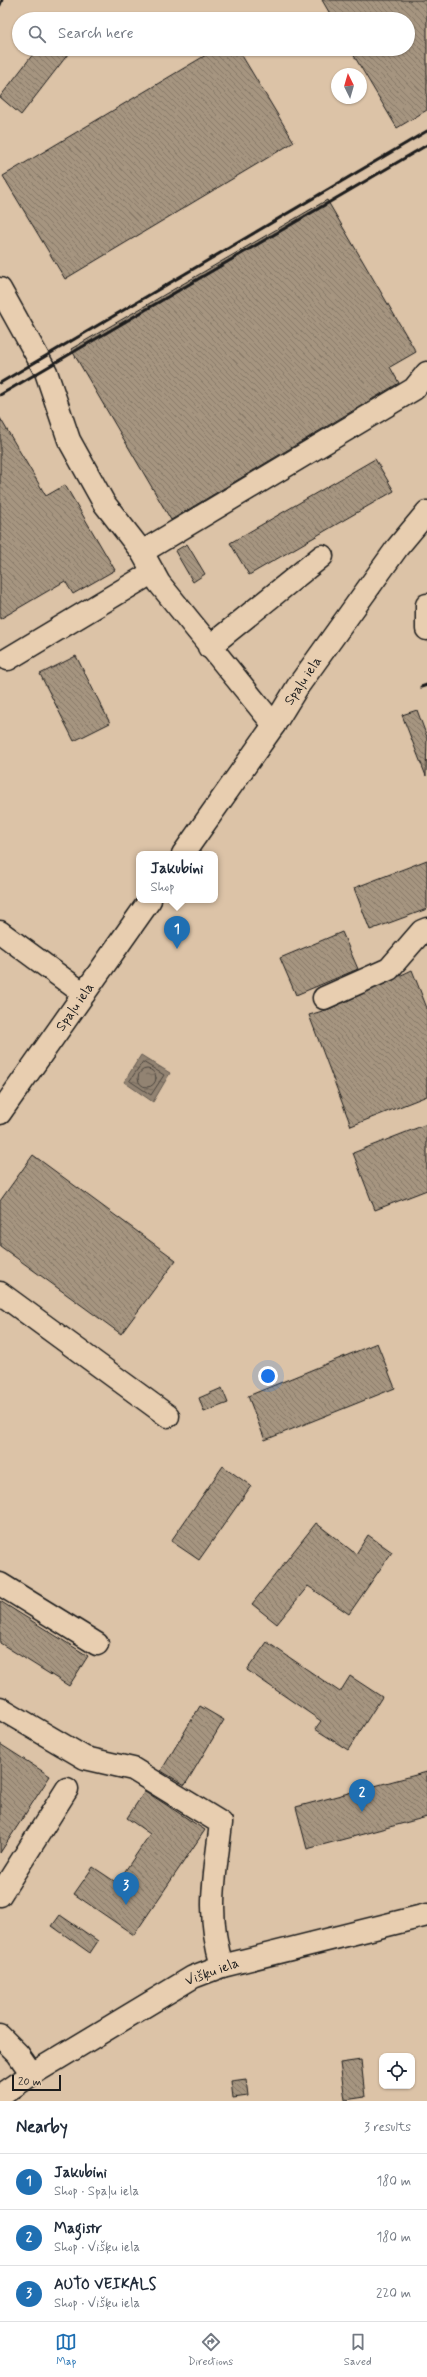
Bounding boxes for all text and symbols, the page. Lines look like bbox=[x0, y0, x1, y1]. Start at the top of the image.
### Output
search box bbox=[12, 12, 415, 56]
icon: search bbox=[26, 23, 48, 45]
text: Search here bbox=[58, 24, 134, 44]
north arrow bbox=[331, 68, 367, 104]
street label: Spaļu iela bbox=[280, 653, 326, 709]
popup bbox=[136, 851, 218, 903]
text: Jakubini bbox=[151, 859, 203, 879]
text: Shop bbox=[151, 879, 174, 896]
pin: 1 bbox=[164, 916, 190, 949]
street label: Spaļu iela bbox=[52, 979, 98, 1035]
your location bbox=[258, 1366, 278, 1386]
pin: 2 bbox=[349, 1779, 375, 1812]
pin: 3 bbox=[113, 1872, 139, 1905]
street label: Višķu iela bbox=[182, 1954, 242, 1990]
map controls bbox=[379, 2053, 415, 2089]
button: locate bbox=[379, 2053, 415, 2089]
scale bar bbox=[12, 2073, 61, 2092]
text: 20 m bbox=[18, 2075, 41, 2089]
text: Nearby bbox=[16, 2116, 68, 2138]
text: 3 results bbox=[364, 2119, 411, 2136]
text: Jakubini bbox=[54, 2163, 107, 2183]
text: 1 bbox=[26, 2173, 32, 2190]
text: 180 m bbox=[376, 2173, 411, 2190]
text: Shop · Spaļu iela bbox=[54, 2183, 139, 2200]
text: Magistr bbox=[54, 2219, 102, 2239]
text: 2 bbox=[26, 2229, 32, 2246]
text: 180 m bbox=[376, 2229, 411, 2246]
text: Shop · Višķu iela bbox=[54, 2239, 140, 2256]
text: AUTO VEIKALS bbox=[54, 2275, 156, 2295]
text: 3 bbox=[26, 2285, 32, 2302]
text: 220 m bbox=[376, 2285, 411, 2302]
text: Shop · Višķu iela bbox=[54, 2295, 140, 2312]
tab: Map bbox=[55, 2331, 77, 2369]
tab: Directions bbox=[188, 2331, 233, 2369]
tab: Saved bbox=[344, 2331, 372, 2369]

